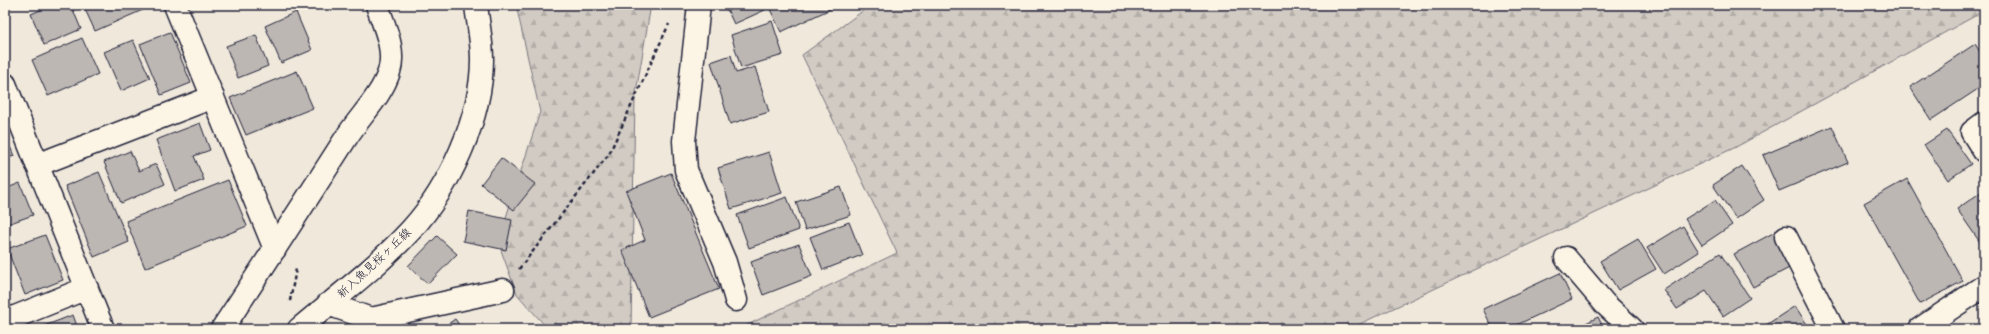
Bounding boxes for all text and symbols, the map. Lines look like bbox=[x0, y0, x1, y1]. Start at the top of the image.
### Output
street label: 新入魚見桜ヶ丘線 bbox=[331, 222, 417, 304]

